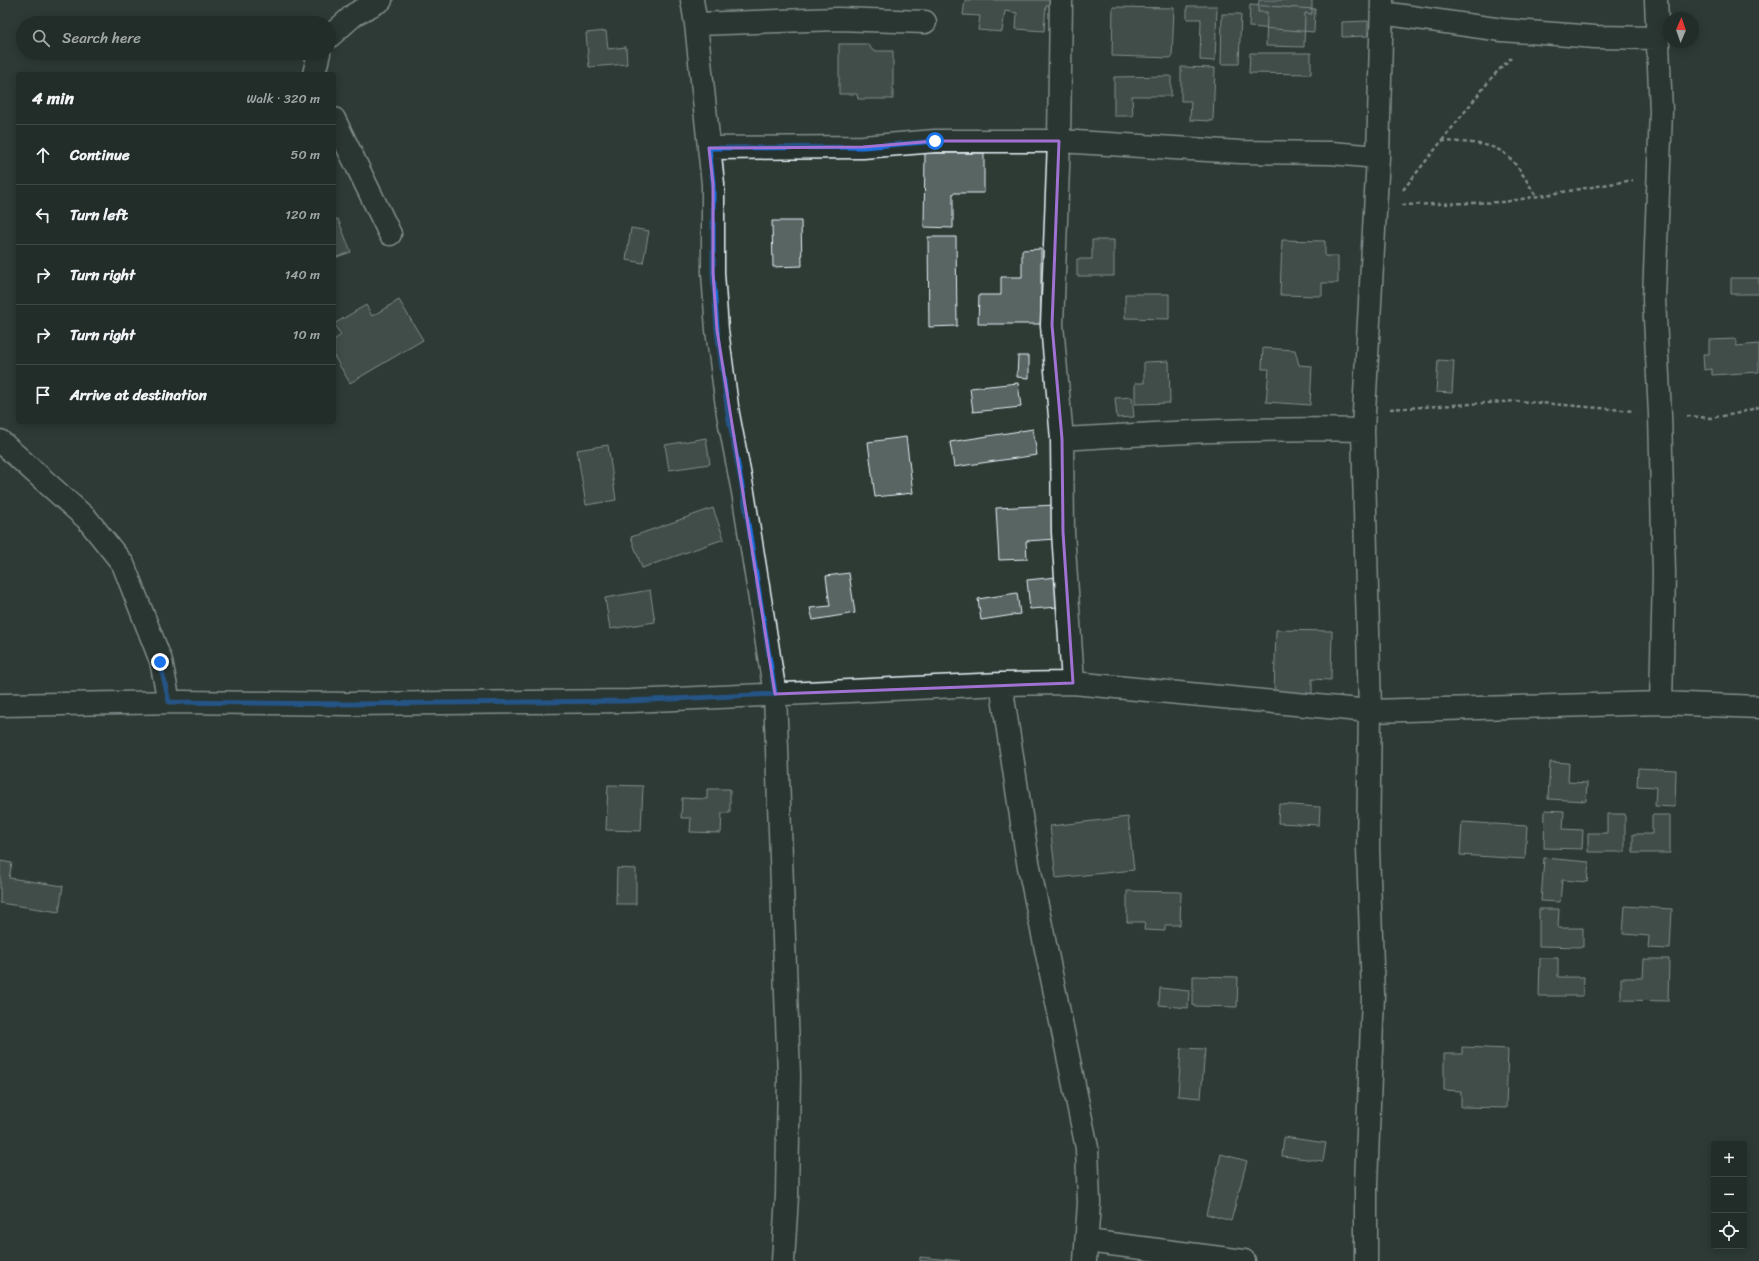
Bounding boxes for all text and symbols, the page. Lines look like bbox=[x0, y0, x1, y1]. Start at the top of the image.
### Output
north arrow bbox=[1663, 12, 1699, 48]
search box bbox=[16, 16, 336, 60]
text: Search here bbox=[62, 25, 141, 51]
icon: search bbox=[30, 27, 52, 49]
text: 4 min bbox=[32, 83, 74, 113]
text: Walk · 320 m bbox=[246, 87, 320, 110]
route start bbox=[926, 132, 944, 150]
text: Continue bbox=[70, 142, 130, 168]
text: 50 m bbox=[290, 143, 320, 166]
icon: ahead bbox=[32, 144, 54, 166]
text: Turn left bbox=[70, 202, 128, 228]
text: 120 m bbox=[285, 203, 320, 226]
icon: left bbox=[32, 204, 54, 226]
text: Turn right bbox=[70, 262, 135, 288]
text: 140 m bbox=[285, 263, 320, 286]
icon: right bbox=[32, 264, 54, 286]
text: Turn right bbox=[70, 322, 135, 348]
text: 10 m bbox=[293, 323, 320, 346]
icon: right bbox=[32, 324, 54, 346]
text: Arrive at destination bbox=[70, 382, 207, 408]
icon: arrive bbox=[32, 384, 54, 406]
route end bbox=[151, 653, 169, 671]
map controls bbox=[1711, 1141, 1747, 1249]
button: + bbox=[1711, 1141, 1747, 1177]
button: − bbox=[1711, 1177, 1747, 1213]
button: locate bbox=[1711, 1213, 1747, 1249]

